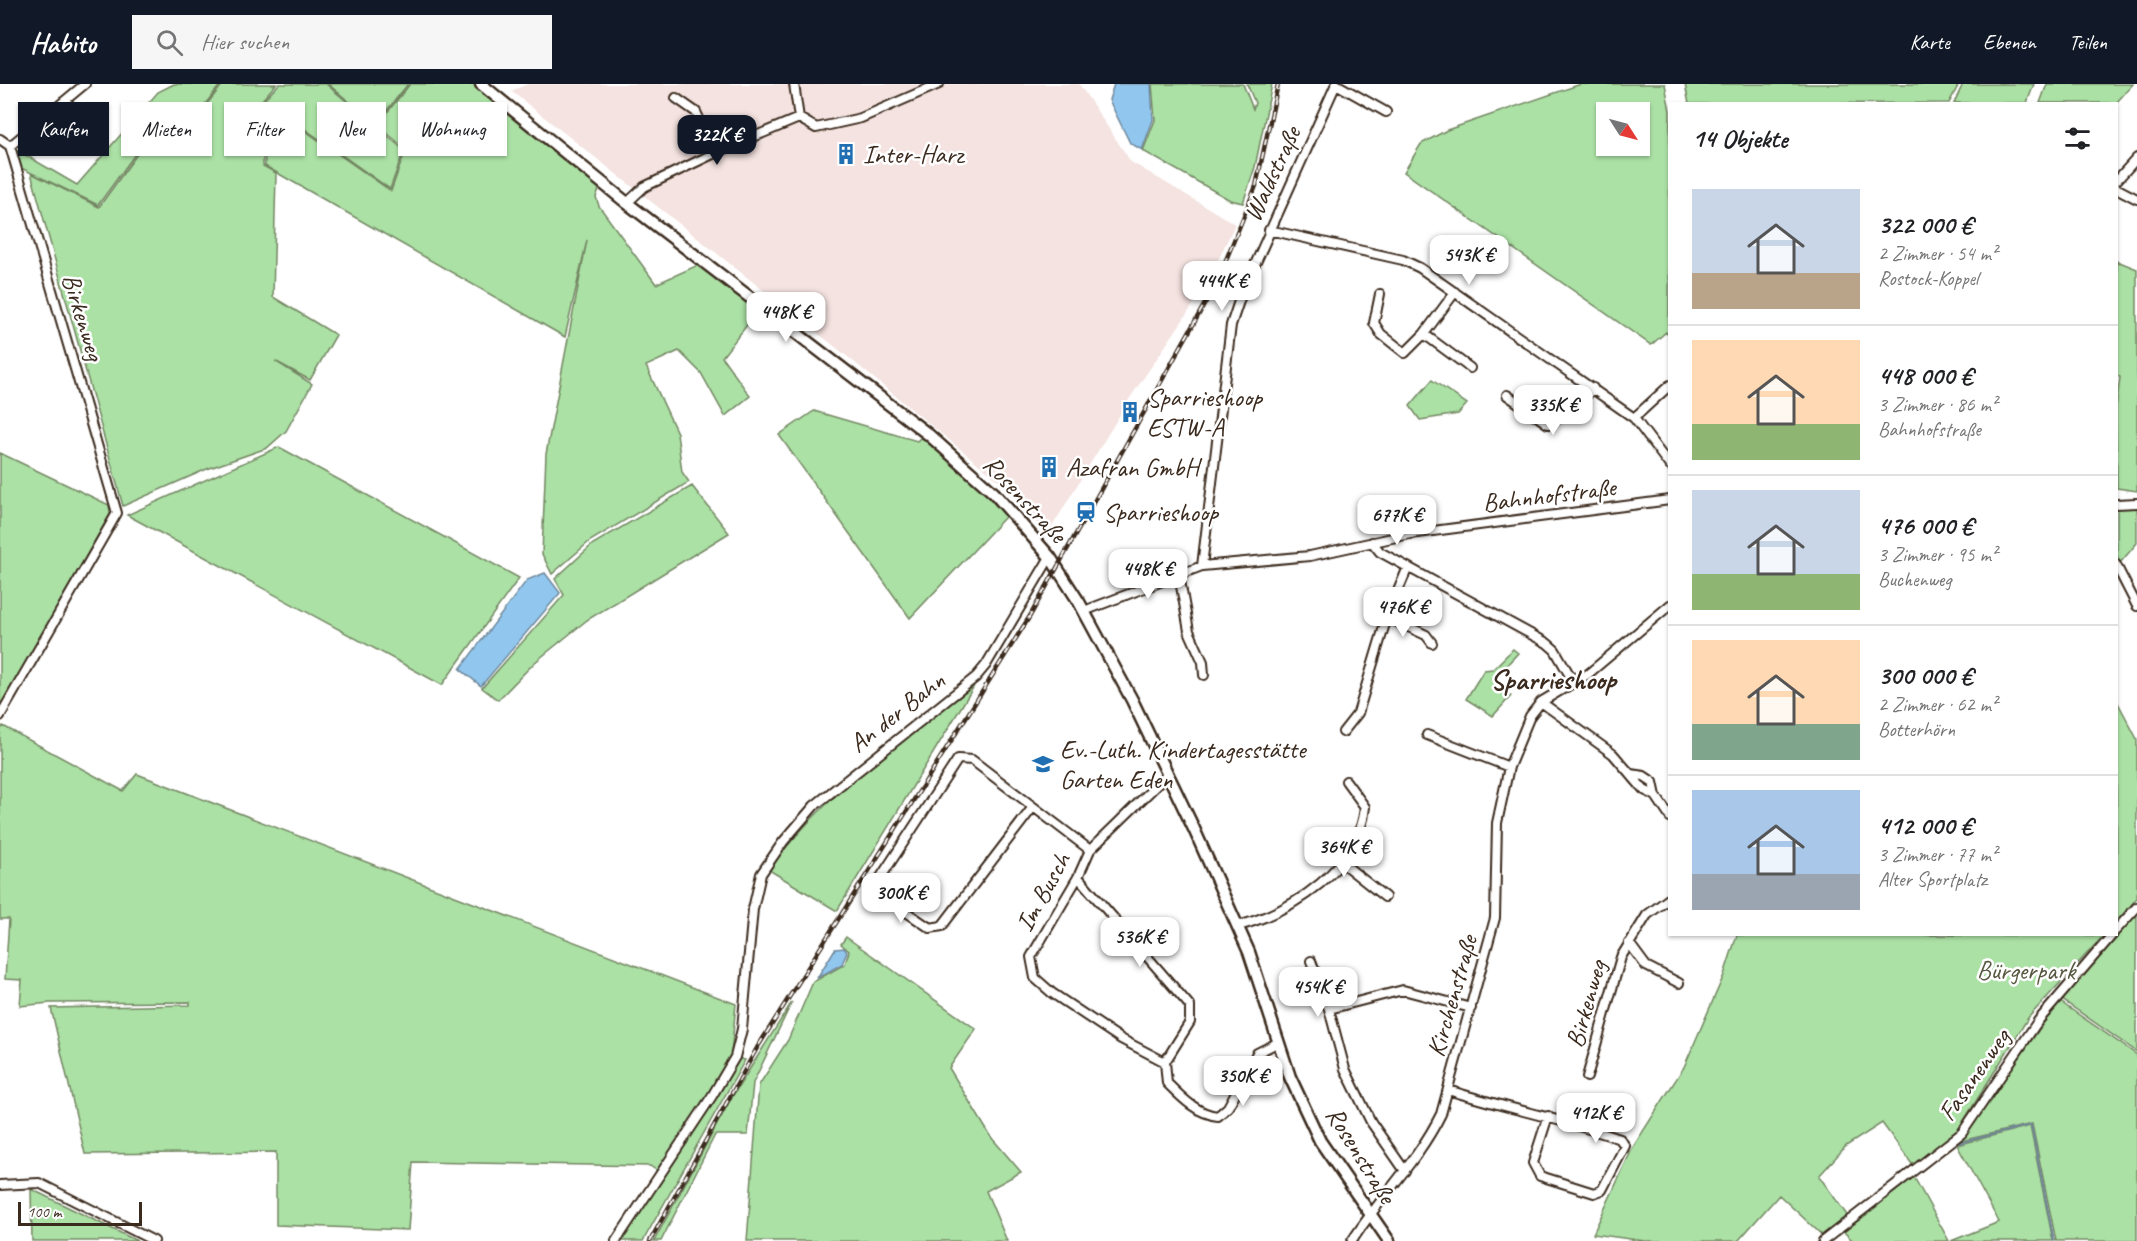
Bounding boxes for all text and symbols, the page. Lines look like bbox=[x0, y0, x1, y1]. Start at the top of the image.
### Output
search box bbox=[132, 15, 552, 69]
text: Habito bbox=[30, 25, 96, 60]
icon: search bbox=[153, 26, 186, 59]
text: Hier suchen bbox=[201, 28, 289, 56]
text: Karte bbox=[1910, 29, 1950, 55]
text: Ebenen bbox=[1983, 29, 2036, 55]
text: Teilen bbox=[2069, 29, 2107, 55]
chip: Kaufen bbox=[18, 102, 109, 156]
chip: Mieten bbox=[121, 102, 212, 156]
chip: Filter bbox=[224, 102, 305, 156]
chip: Neu bbox=[317, 102, 386, 156]
chip: Wohnung bbox=[398, 102, 507, 156]
north arrow bbox=[1596, 102, 1650, 156]
map controls bbox=[1596, 102, 1650, 156]
pin: 322K € bbox=[668, 115, 766, 166]
street label: Waldstraße bbox=[1236, 119, 1309, 227]
text: 322K € bbox=[692, 122, 743, 147]
text: 14 Objekte bbox=[1692, 122, 1788, 155]
icon: filters bbox=[2061, 122, 2094, 155]
place label: Inter-Harz bbox=[863, 138, 966, 171]
building icon: Inter-Harz bbox=[834, 142, 858, 166]
text: 322 000 € bbox=[1878, 208, 1972, 241]
icon: home bbox=[1740, 213, 1812, 285]
pin: 543K € bbox=[1420, 235, 1518, 286]
text: 2 Zimmer · 54 m² bbox=[1878, 241, 1997, 266]
text: 543K € bbox=[1444, 242, 1494, 267]
pin: 444K € bbox=[1173, 261, 1271, 312]
text: Rostock-Koppel bbox=[1878, 266, 1978, 291]
text: 444K € bbox=[1197, 268, 1248, 293]
street label: Birkenweg bbox=[54, 270, 112, 366]
pin: 448K € bbox=[737, 292, 835, 343]
text: 448K € bbox=[761, 299, 812, 324]
text: 448 000 € bbox=[1878, 359, 1972, 392]
icon: home bbox=[1740, 364, 1812, 436]
place label: Sparrieshoop ESTW-A bbox=[1147, 381, 1264, 444]
pin: 335K € bbox=[1504, 385, 1602, 436]
text: 335K € bbox=[1528, 392, 1578, 417]
text: 3 Zimmer · 86 m² bbox=[1878, 392, 1997, 417]
building icon: Sparrieshoop ESTW-A bbox=[1118, 400, 1142, 424]
text: Bahnhofstraße bbox=[1878, 417, 1981, 442]
street label: Rosenstraße bbox=[976, 448, 1076, 552]
place label: Azafran GmbH bbox=[1066, 451, 1203, 484]
building icon: Azafran GmbH bbox=[1037, 455, 1061, 479]
street label: Bahnhofstraße bbox=[1481, 470, 1620, 520]
pin: 677K € bbox=[1348, 495, 1446, 546]
place label: Sparrieshoop bbox=[1103, 496, 1220, 529]
station icon: Sparrieshoop bbox=[1074, 500, 1098, 524]
text: 677K € bbox=[1371, 502, 1423, 527]
text: 476 000 € bbox=[1878, 509, 1973, 542]
icon: home bbox=[1740, 514, 1812, 586]
text: 3 Zimmer · 95 m² bbox=[1878, 542, 1997, 567]
pin: 448K € bbox=[1099, 549, 1197, 600]
text: 448K € bbox=[1123, 556, 1174, 581]
text: Buchenweg bbox=[1878, 567, 1951, 592]
pin: 476K € bbox=[1354, 587, 1452, 638]
text: 476K € bbox=[1377, 594, 1429, 619]
text: 300 000 € bbox=[1878, 659, 1972, 692]
district label: Sparrieshoop bbox=[1490, 662, 1618, 697]
street label: An der Bahn bbox=[842, 664, 952, 760]
icon: home bbox=[1740, 664, 1812, 736]
text: 2 Zimmer · 62 m² bbox=[1878, 692, 1997, 717]
text: Botterhörn bbox=[1878, 717, 1955, 742]
place label: Ev.-Luth. Kindertagesstätte Garten Eden bbox=[1060, 733, 1308, 796]
school or university icon: Ev.-Luth. Kindertagesstätte Garten Eden bbox=[1031, 752, 1055, 776]
text: 412 000 € bbox=[1878, 809, 1972, 842]
icon: home bbox=[1740, 814, 1812, 886]
pin: 364K € bbox=[1295, 827, 1393, 878]
text: 364K € bbox=[1318, 834, 1370, 859]
text: 3 Zimmer · 77 m² bbox=[1878, 842, 1997, 867]
street label: Im Busch bbox=[1008, 845, 1079, 937]
text: Alter Sportplatz bbox=[1878, 867, 1987, 892]
pin: 300K € bbox=[852, 873, 950, 924]
text: 300K € bbox=[876, 880, 927, 905]
pin: 536K € bbox=[1091, 917, 1189, 968]
text: 536K € bbox=[1114, 924, 1166, 949]
street label: Kirchenstraße bbox=[1419, 929, 1486, 1061]
park label: Bürgerpark bbox=[1977, 954, 2078, 987]
street label: Birkenweg bbox=[1558, 955, 1615, 1051]
pin: 454K € bbox=[1269, 967, 1367, 1018]
text: 454K € bbox=[1293, 974, 1343, 999]
street label: Fasanenweg bbox=[1930, 1021, 2019, 1127]
pin: 350K € bbox=[1194, 1056, 1292, 1107]
text: 350K € bbox=[1218, 1063, 1268, 1088]
pin: 412K € bbox=[1547, 1093, 1645, 1144]
street label: Rosenstraße bbox=[1318, 1100, 1405, 1212]
text: 412K € bbox=[1571, 1100, 1622, 1125]
scale bar bbox=[18, 1199, 142, 1226]
text: 100 m bbox=[27, 1202, 61, 1222]

